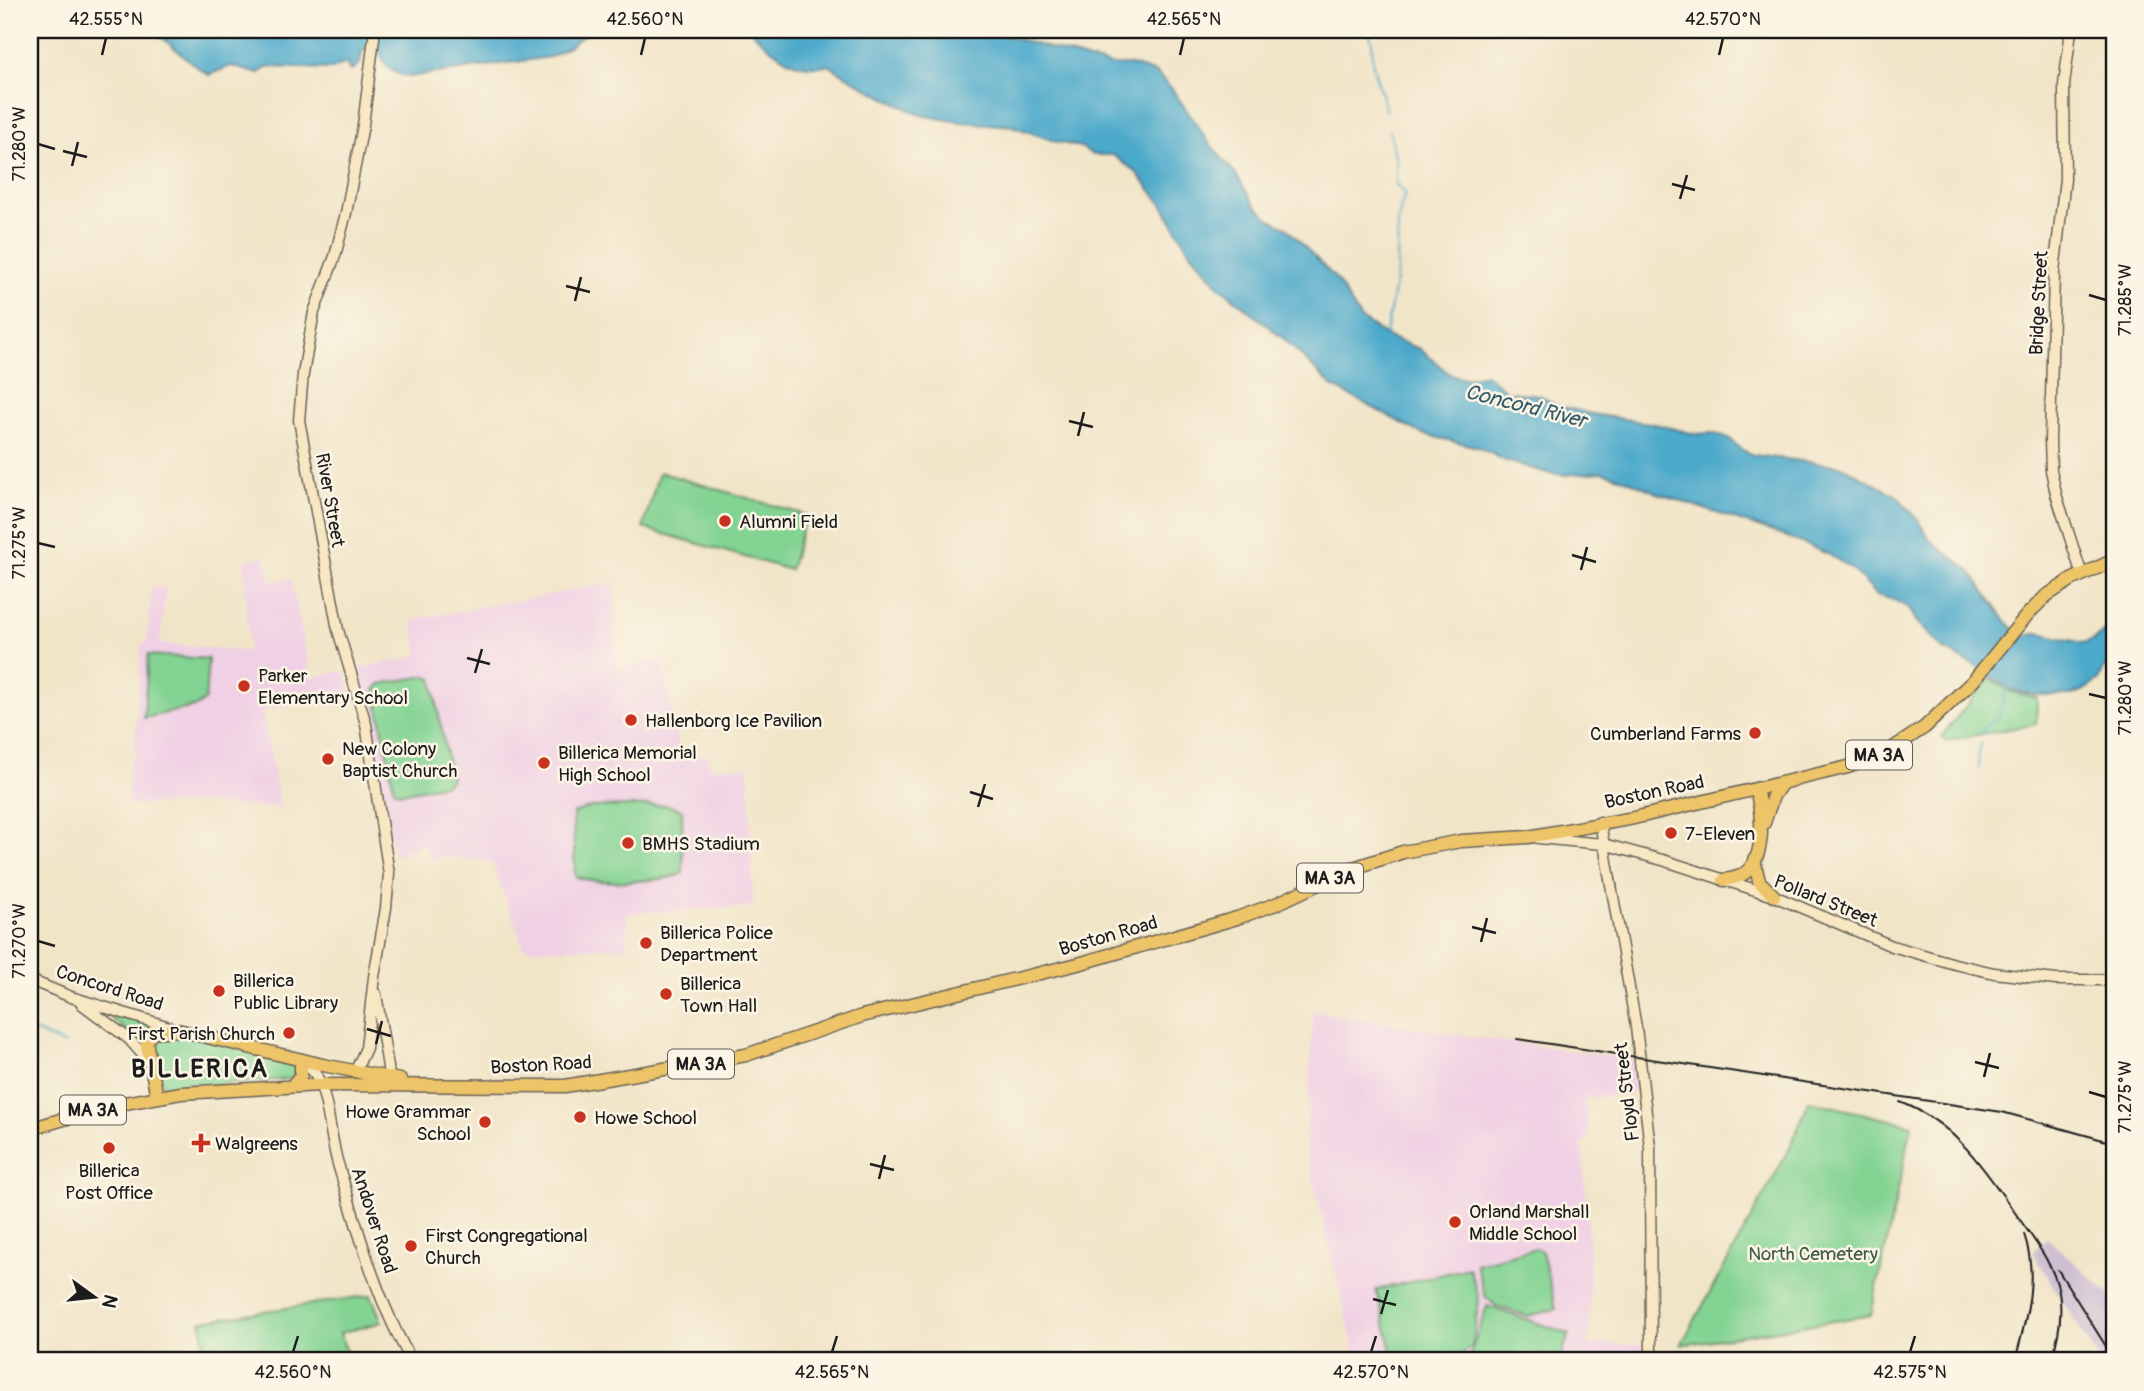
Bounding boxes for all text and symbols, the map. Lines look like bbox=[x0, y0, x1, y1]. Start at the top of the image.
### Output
text: 42.555°N bbox=[69, 8, 143, 31]
text: 42.560°N bbox=[606, 8, 684, 31]
text: 42.565°N bbox=[1147, 8, 1221, 31]
text: 42.570°N bbox=[1685, 8, 1761, 31]
text: 71.280°W bbox=[8, 106, 31, 182]
street label: Bridge Street bbox=[2024, 250, 2054, 356]
text: 71.285°W bbox=[2114, 264, 2137, 336]
water label: Concord River bbox=[1463, 378, 1592, 435]
street label: River Street bbox=[310, 451, 350, 550]
text: 71.275°W bbox=[8, 506, 31, 580]
place label: Alumni Field bbox=[739, 510, 838, 534]
marker: Alumni Field bbox=[717, 513, 733, 529]
text: 71.280°W bbox=[2114, 660, 2137, 736]
place label: Parker Elementary School bbox=[258, 664, 408, 710]
marker: Parker Elementary School bbox=[236, 678, 252, 694]
place label: Hallenborg Ice Pavilion bbox=[645, 709, 822, 733]
marker: Hallenborg Ice Pavilion bbox=[623, 712, 639, 728]
place label: Cumberland Farms bbox=[1590, 722, 1741, 746]
marker: Cumberland Farms bbox=[1747, 725, 1763, 741]
place label: New Colony Baptist Church bbox=[342, 737, 457, 783]
road number: MA 3A bbox=[1846, 740, 1912, 770]
place label: Billerica Memorial High School bbox=[558, 741, 697, 787]
marker: New Colony Baptist Church bbox=[320, 751, 336, 767]
marker: Billerica Memorial High School bbox=[536, 755, 552, 771]
street label: Boston Road bbox=[1602, 770, 1706, 814]
place label: 7-Eleven bbox=[1685, 822, 1755, 846]
marker: 7-Eleven bbox=[1663, 825, 1679, 841]
place label: BMHS Stadium bbox=[642, 832, 760, 856]
marker: BMHS Stadium bbox=[620, 835, 636, 851]
road number: MA 3A bbox=[1297, 864, 1363, 892]
street label: Pollard Street bbox=[1770, 869, 1881, 933]
text: 71.270°W bbox=[8, 903, 31, 979]
street label: Boston Road bbox=[1056, 910, 1160, 961]
place label: Billerica Police Department bbox=[660, 921, 774, 967]
marker: Billerica Police Department bbox=[638, 935, 654, 951]
street label: Concord Road bbox=[53, 959, 166, 1017]
place label: Billerica Public Library bbox=[233, 969, 338, 1015]
place label: Billerica Town Hall bbox=[680, 972, 757, 1018]
marker: Billerica Public Library bbox=[211, 983, 227, 999]
marker: Billerica Town Hall bbox=[658, 986, 674, 1002]
place label: First Parish Church bbox=[127, 1022, 275, 1046]
marker: First Parish Church bbox=[281, 1025, 297, 1041]
street label: Floyd Street bbox=[1609, 1041, 1645, 1143]
street label: Boston Road bbox=[490, 1050, 592, 1080]
road number: MA 3A bbox=[668, 1050, 734, 1078]
district label: BILLERICA bbox=[131, 1053, 269, 1085]
text: 71.275°W bbox=[2114, 1060, 2137, 1134]
road number: MA 3A bbox=[60, 1096, 126, 1125]
place label: Howe Grammar School bbox=[345, 1100, 471, 1146]
place label: Howe School bbox=[594, 1106, 697, 1130]
marker: Howe School bbox=[572, 1109, 588, 1125]
marker: Howe Grammar School bbox=[477, 1114, 493, 1130]
place label: Walgreens bbox=[215, 1132, 298, 1156]
marker: Walgreens bbox=[193, 1135, 209, 1151]
marker: Billerica Post Office bbox=[101, 1140, 117, 1156]
place label: Billerica Post Office bbox=[65, 1159, 154, 1205]
street label: Andover Road bbox=[346, 1164, 403, 1277]
place label: Orland Marshall Middle School bbox=[1469, 1200, 1589, 1246]
marker: Orland Marshall Middle School bbox=[1447, 1214, 1463, 1230]
place label: First Congregational Church bbox=[425, 1224, 588, 1270]
marker: First Congregational Church bbox=[403, 1238, 419, 1254]
park label: North Cemetery bbox=[1748, 1242, 1878, 1266]
north arrow bbox=[60, 1262, 130, 1332]
text: N bbox=[96, 1292, 123, 1311]
text: 42.560°N bbox=[254, 1361, 332, 1384]
text: 42.565°N bbox=[795, 1361, 869, 1384]
text: 42.570°N bbox=[1333, 1361, 1409, 1384]
text: 42.575°N bbox=[1873, 1361, 1947, 1384]

